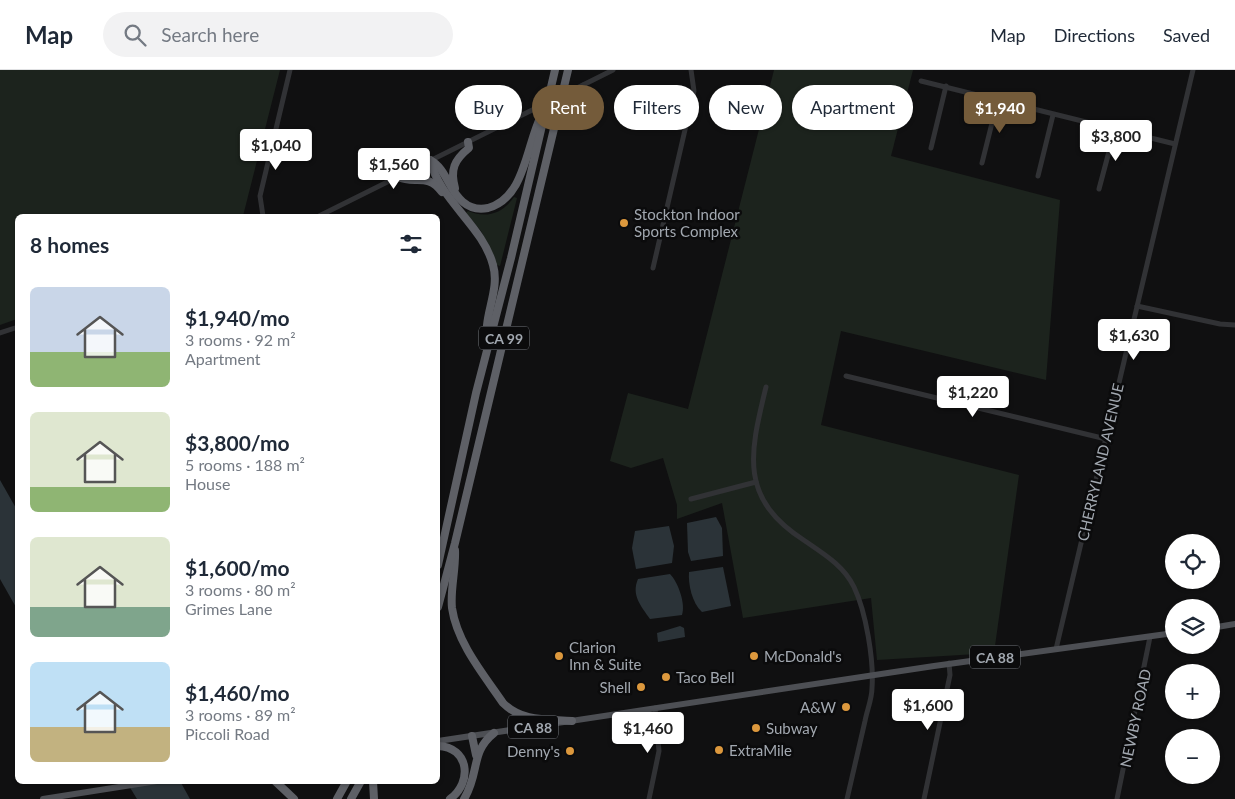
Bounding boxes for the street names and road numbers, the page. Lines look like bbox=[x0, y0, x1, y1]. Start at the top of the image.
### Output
road number: CA 99 bbox=[479, 326, 529, 350]
street label: CHERRYLAND AVENUE bbox=[1073, 381, 1127, 543]
road number: CA 88 bbox=[970, 646, 1020, 668]
street label: NEWBY ROAD bbox=[1116, 667, 1154, 769]
road number: CA 88 bbox=[508, 716, 558, 739]

